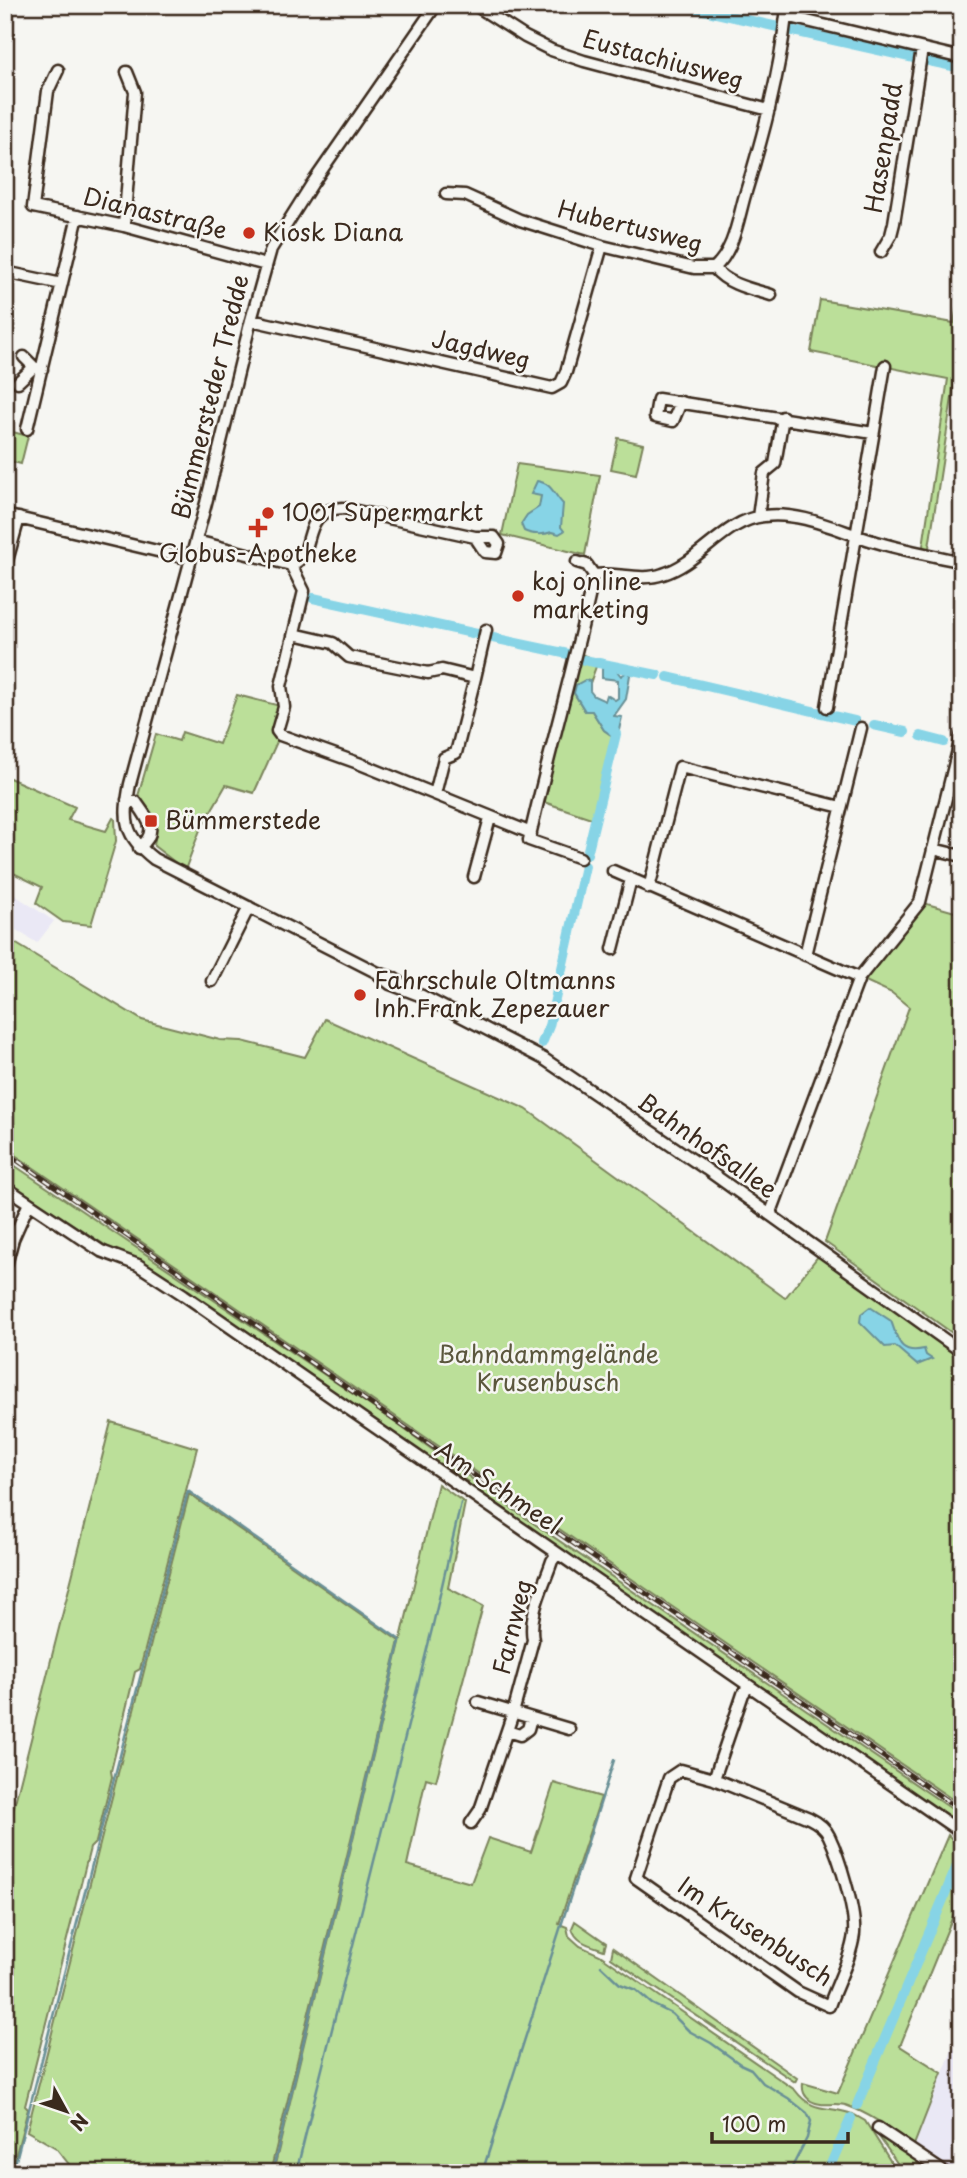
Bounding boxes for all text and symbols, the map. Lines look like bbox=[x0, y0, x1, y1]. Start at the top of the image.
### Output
street label: Eustachiusweg bbox=[579, 19, 748, 97]
street label: Hasenpadd bbox=[854, 80, 910, 215]
street label: Dianastraße bbox=[80, 177, 231, 247]
street label: Hubertusweg bbox=[554, 190, 707, 260]
place label: Kiosk Diana bbox=[263, 213, 403, 249]
marker: Kiosk Diana bbox=[241, 225, 257, 241]
street label: Bümmersteder Tredde bbox=[161, 270, 257, 523]
street label: Jagdweg bbox=[429, 319, 534, 377]
place label: 1001 Supermarkt bbox=[282, 493, 483, 529]
marker: 1001 Supermarkt bbox=[260, 505, 276, 521]
marker: Globus-Apotheke bbox=[250, 520, 266, 536]
place label: Globus-Apotheke bbox=[159, 534, 357, 570]
place label: koj online marketing bbox=[532, 562, 649, 626]
marker: koj online marketing bbox=[510, 588, 526, 604]
place label: Bümmerstede bbox=[165, 801, 321, 837]
marker: Bümmerstede bbox=[143, 813, 159, 829]
place label: Fahrschule Oltmanns Inh.Frank Zepezauer bbox=[374, 961, 616, 1025]
marker: Fahrschule Oltmanns Inh.Frank Zepezauer bbox=[352, 987, 368, 1003]
street label: Bahnhofsallee bbox=[631, 1083, 785, 1206]
park label: Bahndammgelände Krusenbusch bbox=[437, 1335, 659, 1399]
street label: Am Schmeel bbox=[429, 1431, 569, 1542]
street label: Farnweg bbox=[482, 1575, 540, 1678]
street label: Im Krusenbusch bbox=[671, 1867, 841, 1994]
north arrow bbox=[32, 2076, 102, 2146]
scale bar bbox=[712, 2101, 848, 2145]
text: 100 m bbox=[722, 2107, 786, 2139]
text: N bbox=[64, 2108, 95, 2137]

